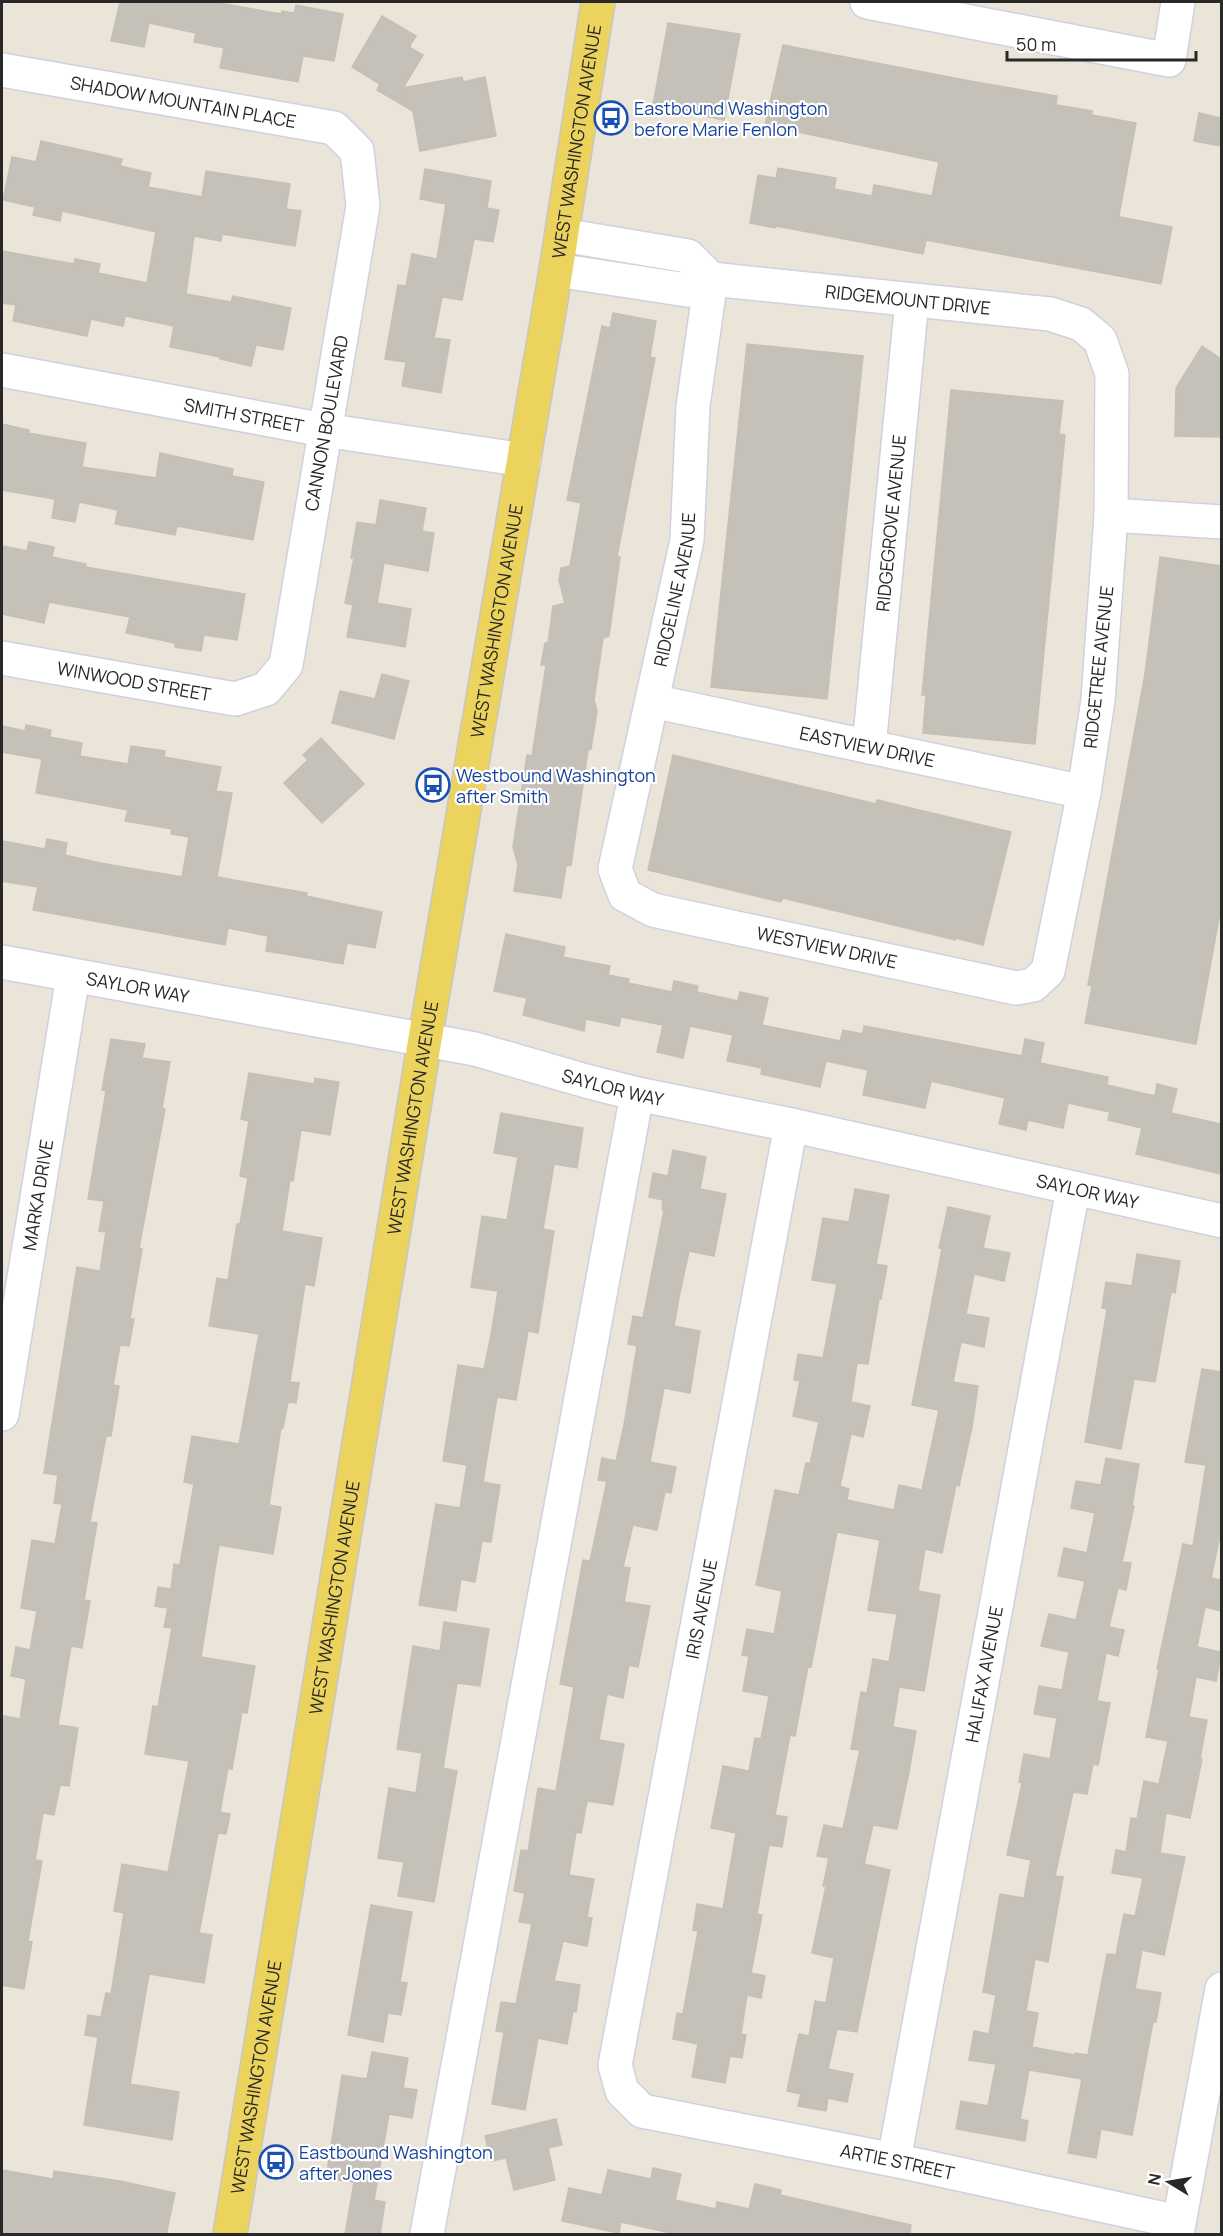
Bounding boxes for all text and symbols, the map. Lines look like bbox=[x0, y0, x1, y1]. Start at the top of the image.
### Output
street label: WEST WASHINGTON AVENUE bbox=[546, 23, 606, 260]
scale bar bbox=[1007, 24, 1196, 62]
text: 50 m bbox=[1016, 32, 1056, 56]
street label: SHADOW MOUNTAIN PLACE bbox=[68, 70, 298, 133]
place label: Eastbound Washington before Marie Fenlon bbox=[634, 96, 828, 141]
bus stop icon: Eastbound Washington before Marie Fenlon bbox=[593, 100, 629, 136]
street label: RIDGEMOUNT DRIVE bbox=[824, 279, 992, 320]
street label: CANNON BOULEVARD bbox=[299, 333, 353, 513]
street label: SMITH STREET bbox=[182, 392, 306, 438]
street label: RIDGEGROVE AVENUE bbox=[870, 433, 911, 613]
street label: WEST WASHINGTON AVENUE bbox=[465, 502, 528, 740]
street label: RIDGELINE AVENUE bbox=[648, 512, 700, 669]
street label: RIDGETREE AVENUE bbox=[1078, 585, 1118, 749]
street label: WINWOOD STREET bbox=[55, 656, 213, 706]
street label: EASTVIEW DRIVE bbox=[797, 720, 937, 772]
place label: Westbound Washington after Smith bbox=[456, 763, 656, 808]
bus stop icon: Westbound Washington after Smith bbox=[415, 767, 451, 803]
street label: WESTVIEW DRIVE bbox=[755, 920, 899, 974]
street label: SAYLOR WAY bbox=[84, 966, 192, 1008]
street label: WEST WASHINGTON AVENUE bbox=[381, 999, 443, 1237]
street label: SAYLOR WAY bbox=[559, 1063, 667, 1111]
street label: MARKA DRIVE bbox=[17, 1137, 58, 1252]
street label: SAYLOR WAY bbox=[1034, 1168, 1142, 1214]
street label: WEST WASHINGTON AVENUE bbox=[303, 1479, 365, 1716]
street label: IRIS AVENUE bbox=[680, 1557, 722, 1661]
street label: HALIFAX AVENUE bbox=[959, 1604, 1008, 1744]
street label: WEST WASHINGTON AVENUE bbox=[225, 1958, 287, 2196]
street label: ARTIE STREET bbox=[838, 2138, 957, 2185]
place label: Eastbound Washington after Jones bbox=[299, 2140, 493, 2185]
bus stop icon: Eastbound Washington after Jones bbox=[258, 2144, 294, 2180]
north arrow bbox=[1139, 2152, 1199, 2212]
text: N bbox=[1142, 2171, 1166, 2187]

